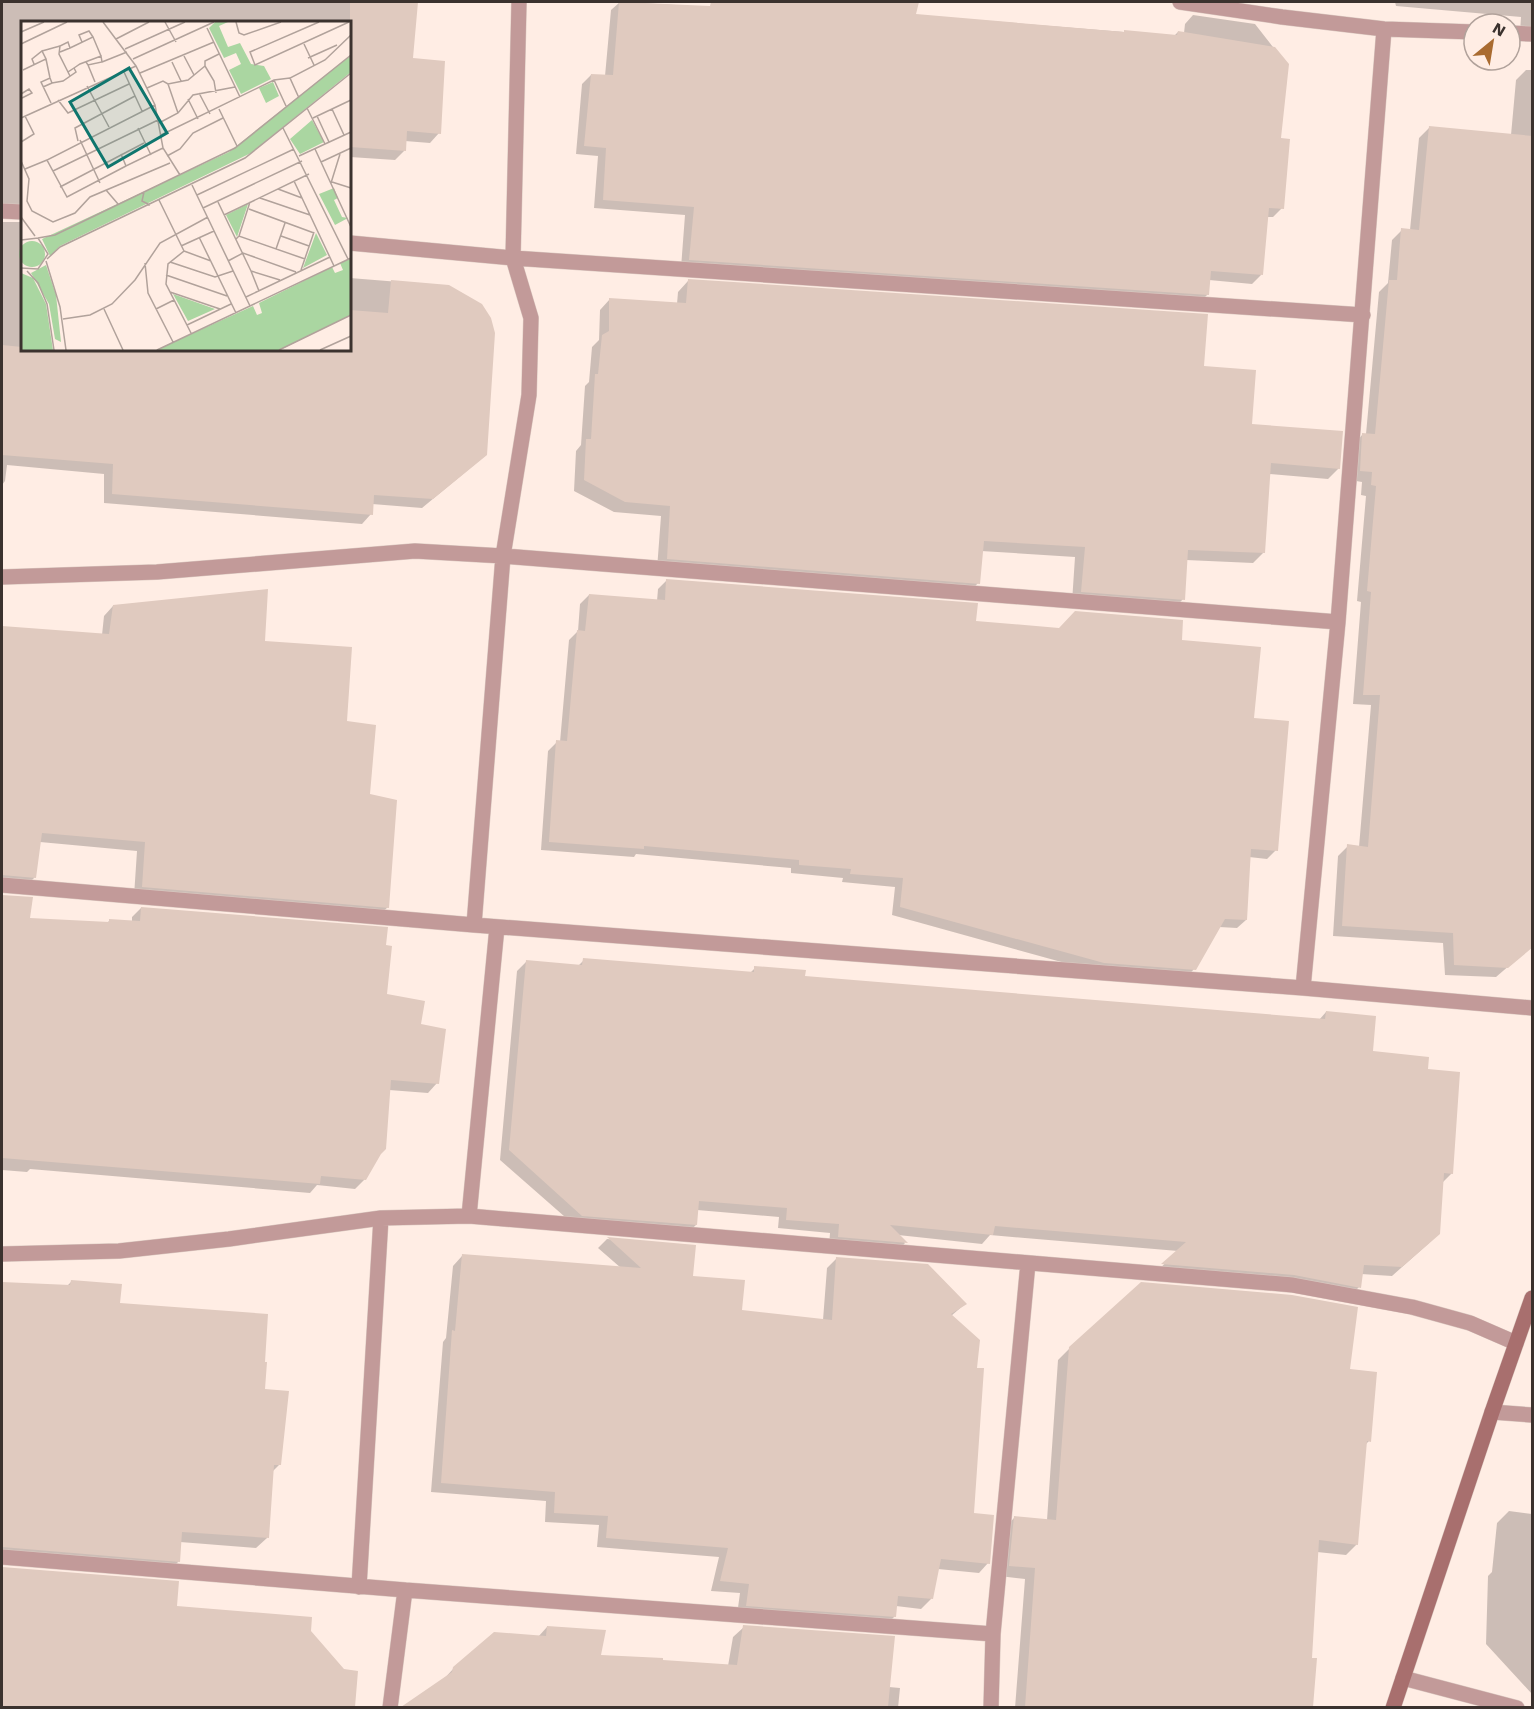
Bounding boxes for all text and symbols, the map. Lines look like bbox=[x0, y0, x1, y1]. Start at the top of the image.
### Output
north arrow bbox=[1462, 12, 1522, 72]
text: N bbox=[1489, 18, 1509, 41]
inset map bbox=[21, 21, 351, 351]

